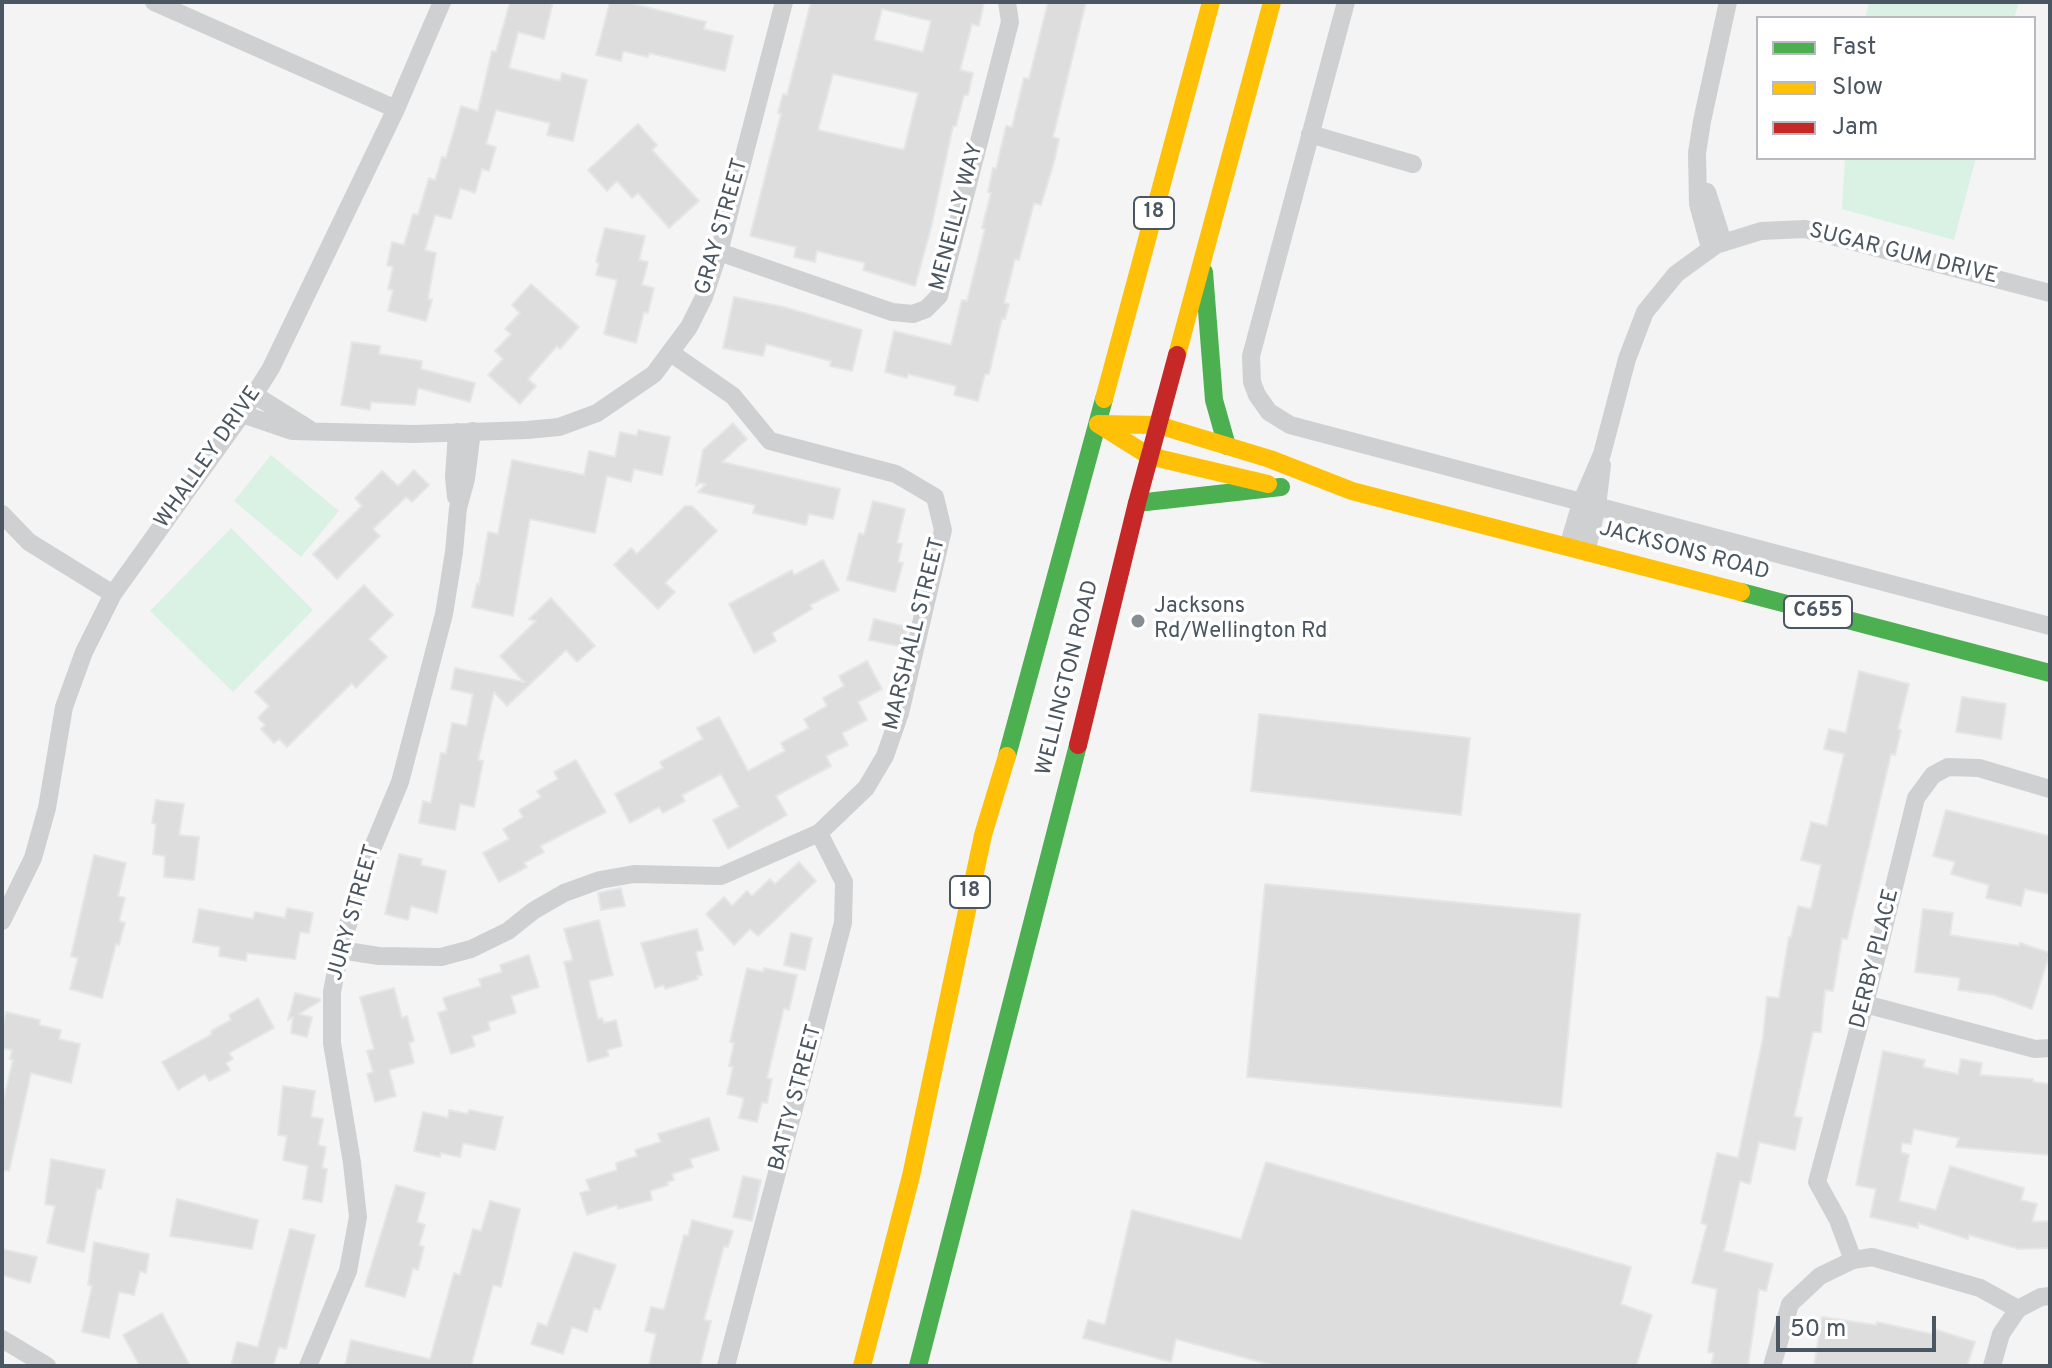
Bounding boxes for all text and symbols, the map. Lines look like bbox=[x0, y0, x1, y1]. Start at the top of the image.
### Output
legend bbox=[1756, 16, 2036, 160]
text: Fast bbox=[1832, 33, 1876, 63]
text: Slow bbox=[1832, 73, 1883, 103]
text: Jam bbox=[1832, 113, 1878, 143]
street label: MENEILLY WAY bbox=[926, 140, 990, 294]
street label: GRAY STREET bbox=[691, 156, 755, 298]
road number: 18 bbox=[1134, 197, 1174, 229]
street label: SUGAR GUM DRIVE bbox=[1806, 219, 2000, 291]
street label: WHALLEY DRIVE bbox=[150, 382, 268, 534]
street label: JACKSONS ROAD bbox=[1596, 517, 1772, 587]
street label: MARSHALL STREET bbox=[879, 535, 953, 733]
street label: WELLINGTON ROAD bbox=[1032, 578, 1106, 778]
place label: Jacksons Rd/Wellington Rd bbox=[1154, 595, 1327, 646]
road number: C655 bbox=[1784, 596, 1852, 628]
marker: Jacksons Rd/Wellington Rd bbox=[1129, 612, 1147, 630]
street label: JURY STREET bbox=[323, 842, 387, 984]
road number: 18 bbox=[950, 876, 990, 908]
street label: DERBY PLACE bbox=[1846, 887, 1906, 1031]
street label: BATTY STREET bbox=[765, 1022, 829, 1174]
scale bar bbox=[1780, 1300, 1940, 1350]
text: 50 m bbox=[1790, 1315, 1846, 1345]

